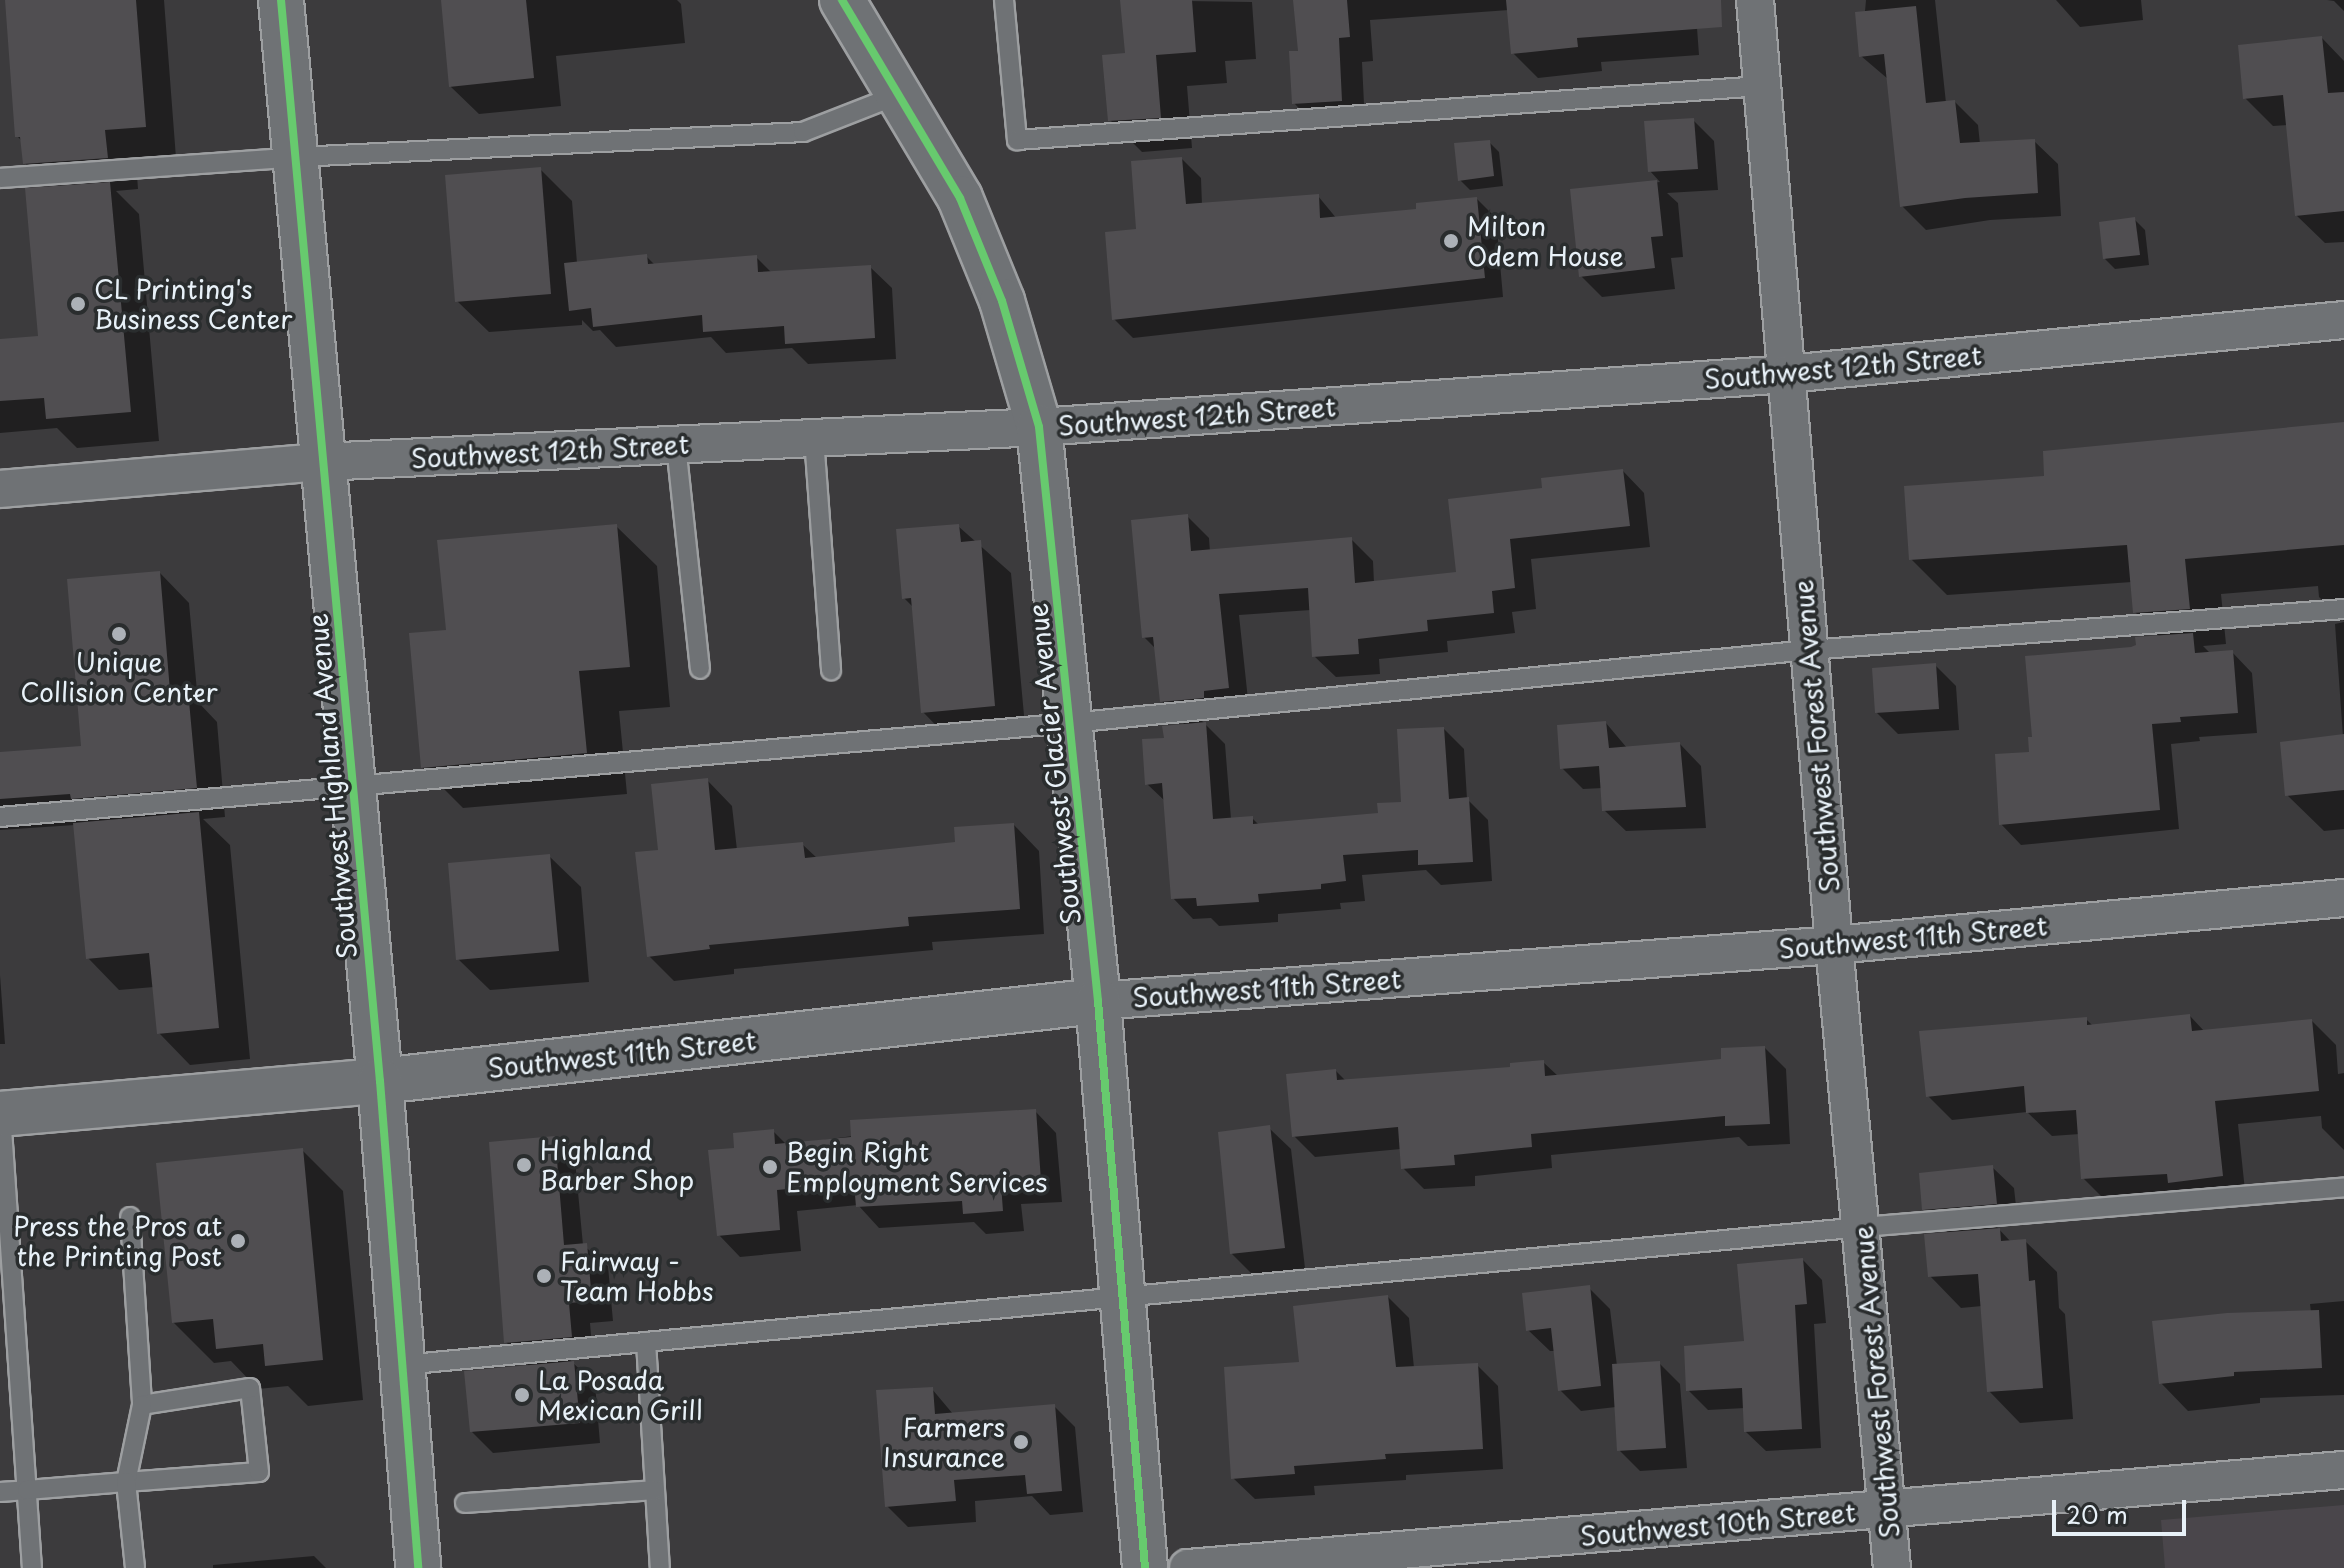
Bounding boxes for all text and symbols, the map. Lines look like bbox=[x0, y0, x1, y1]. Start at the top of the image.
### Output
place label: Milton Odem House bbox=[1467, 210, 1624, 272]
marker: Milton Odem House bbox=[1442, 232, 1460, 250]
place label: CL Printing's Business Center bbox=[94, 273, 295, 334]
marker: CL Printing's Business Center bbox=[69, 295, 87, 313]
street label: Southwest 12th Street bbox=[1703, 339, 1983, 395]
street label: Southwest 12th Street bbox=[1057, 391, 1337, 441]
street label: Southwest 12th Street bbox=[410, 428, 690, 474]
street label: Southwest Forest Avenue bbox=[1787, 579, 1845, 893]
street label: Southwest Glacier Avenue bbox=[1021, 601, 1087, 927]
street label: Southwest Highland Avenue bbox=[301, 612, 363, 960]
marker: Unique Collision Center bbox=[110, 625, 128, 643]
place label: Unique Collision Center bbox=[20, 646, 218, 708]
street label: Southwest 11th Street bbox=[1776, 910, 2050, 964]
street label: Southwest 11th Street bbox=[1130, 963, 1404, 1013]
street label: Southwest 11th Street bbox=[485, 1024, 759, 1084]
place label: Highland Barber Shop bbox=[540, 1134, 697, 1196]
place label: Begin Right Employment Services bbox=[786, 1136, 1048, 1198]
marker: Highland Barber Shop bbox=[515, 1156, 533, 1174]
marker: Begin Right Employment Services bbox=[761, 1158, 779, 1176]
place label: Press the Pros at the Printing Post bbox=[11, 1210, 222, 1272]
street label: Southwest Forest Avenue bbox=[1847, 1225, 1905, 1539]
marker: Press the Pros at the Printing Post bbox=[229, 1232, 247, 1250]
place label: Fairway - Team Hobbs bbox=[560, 1245, 713, 1306]
marker: Fairway - Team Hobbs bbox=[535, 1267, 553, 1285]
place label: La Posada Mexican Grill bbox=[538, 1364, 703, 1426]
marker: La Posada Mexican Grill bbox=[513, 1386, 531, 1404]
place label: Farmers Insurance bbox=[883, 1411, 1005, 1472]
marker: Farmers Insurance bbox=[1012, 1433, 1030, 1451]
scale bar bbox=[2056, 1484, 2190, 1534]
street label: Southwest 10th Street bbox=[1578, 1496, 1858, 1552]
text: 20 m bbox=[2066, 1496, 2128, 1532]

